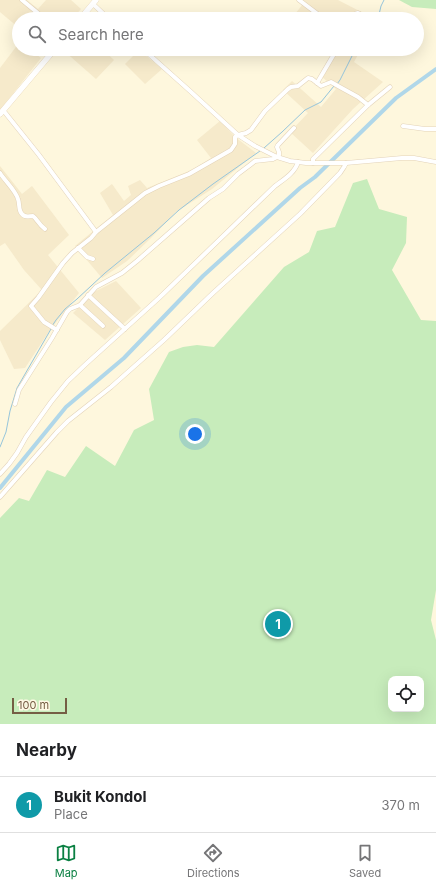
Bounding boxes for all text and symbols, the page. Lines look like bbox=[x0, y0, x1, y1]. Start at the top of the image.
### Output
search box bbox=[12, 12, 424, 56]
icon: search bbox=[26, 23, 48, 45]
text: Search here bbox=[58, 25, 144, 44]
your location bbox=[185, 424, 205, 444]
pin: 1 bbox=[265, 609, 291, 639]
map controls bbox=[388, 676, 424, 712]
button: locate bbox=[388, 676, 424, 712]
scale bar bbox=[12, 696, 67, 715]
text: 100 m bbox=[18, 698, 49, 712]
text: Nearby bbox=[16, 740, 77, 760]
text: Bukit Kondol bbox=[54, 787, 147, 806]
text: 1 bbox=[26, 797, 32, 813]
text: 370 m bbox=[382, 797, 420, 813]
text: Place bbox=[54, 806, 88, 822]
tab: Map bbox=[55, 842, 78, 880]
tab: Directions bbox=[187, 842, 240, 880]
tab: Saved bbox=[349, 842, 381, 880]

